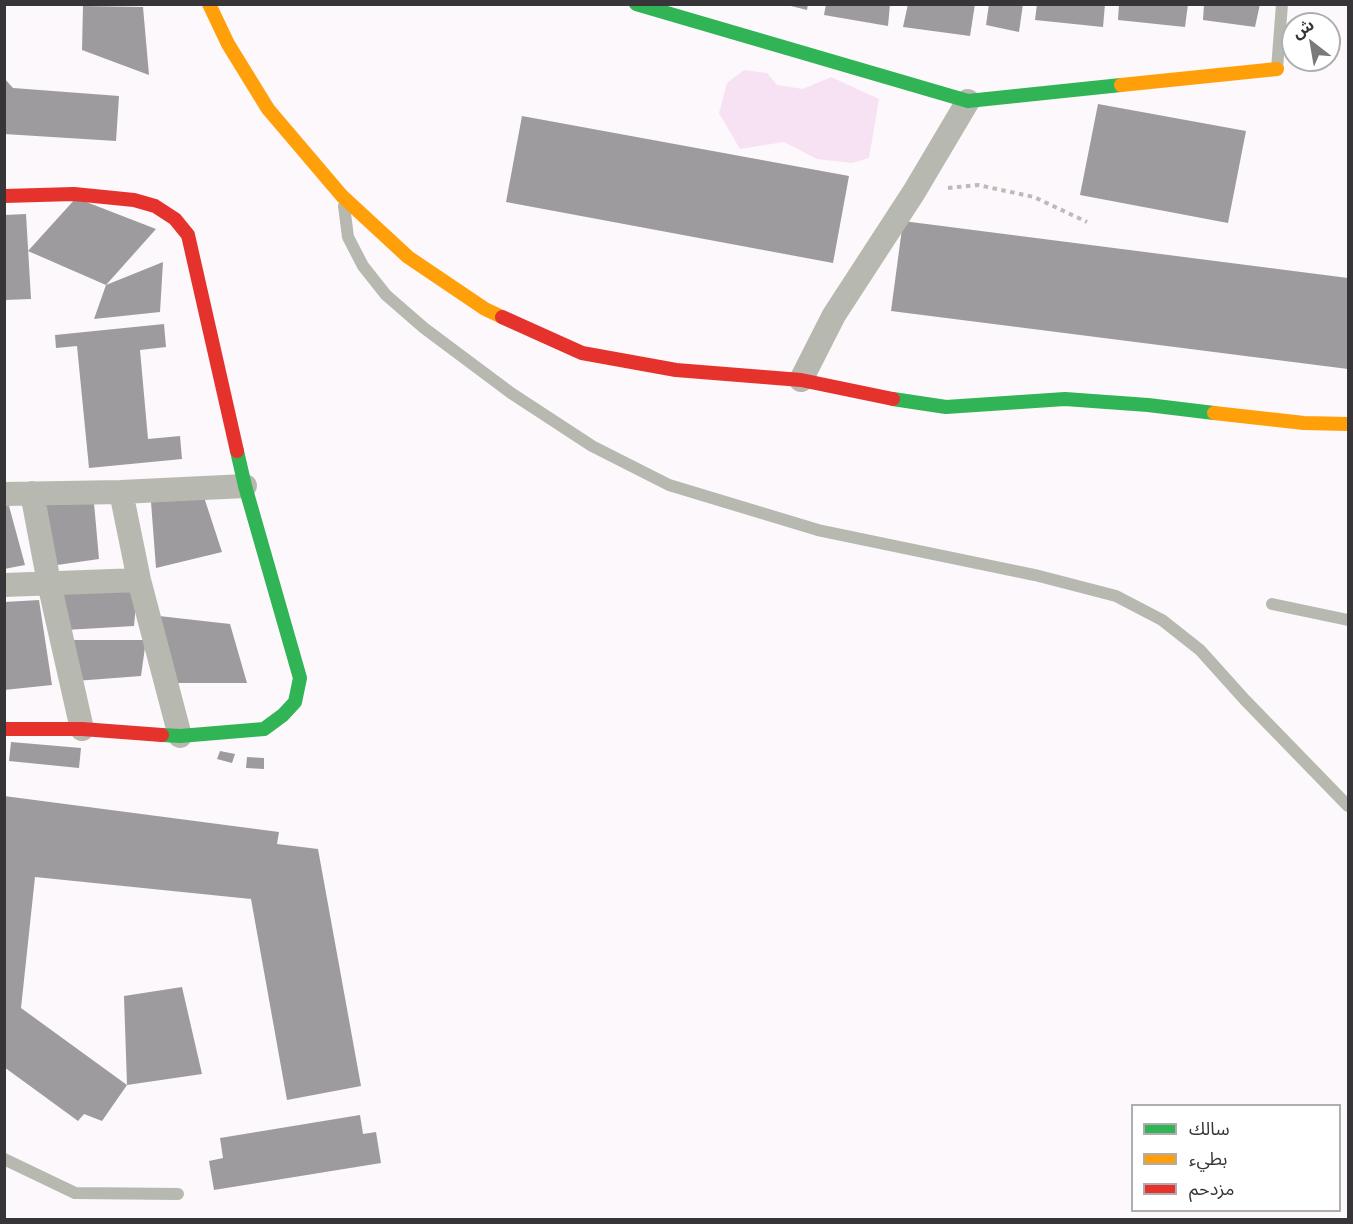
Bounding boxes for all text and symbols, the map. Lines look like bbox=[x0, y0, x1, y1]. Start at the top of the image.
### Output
north arrow bbox=[1281, 12, 1341, 72]
text: ش bbox=[1289, 15, 1317, 42]
legend bbox=[1131, 1104, 1341, 1212]
text: سالك bbox=[1189, 1118, 1230, 1139]
text: بطيء bbox=[1189, 1148, 1227, 1169]
text: مزدحم bbox=[1189, 1178, 1234, 1199]

